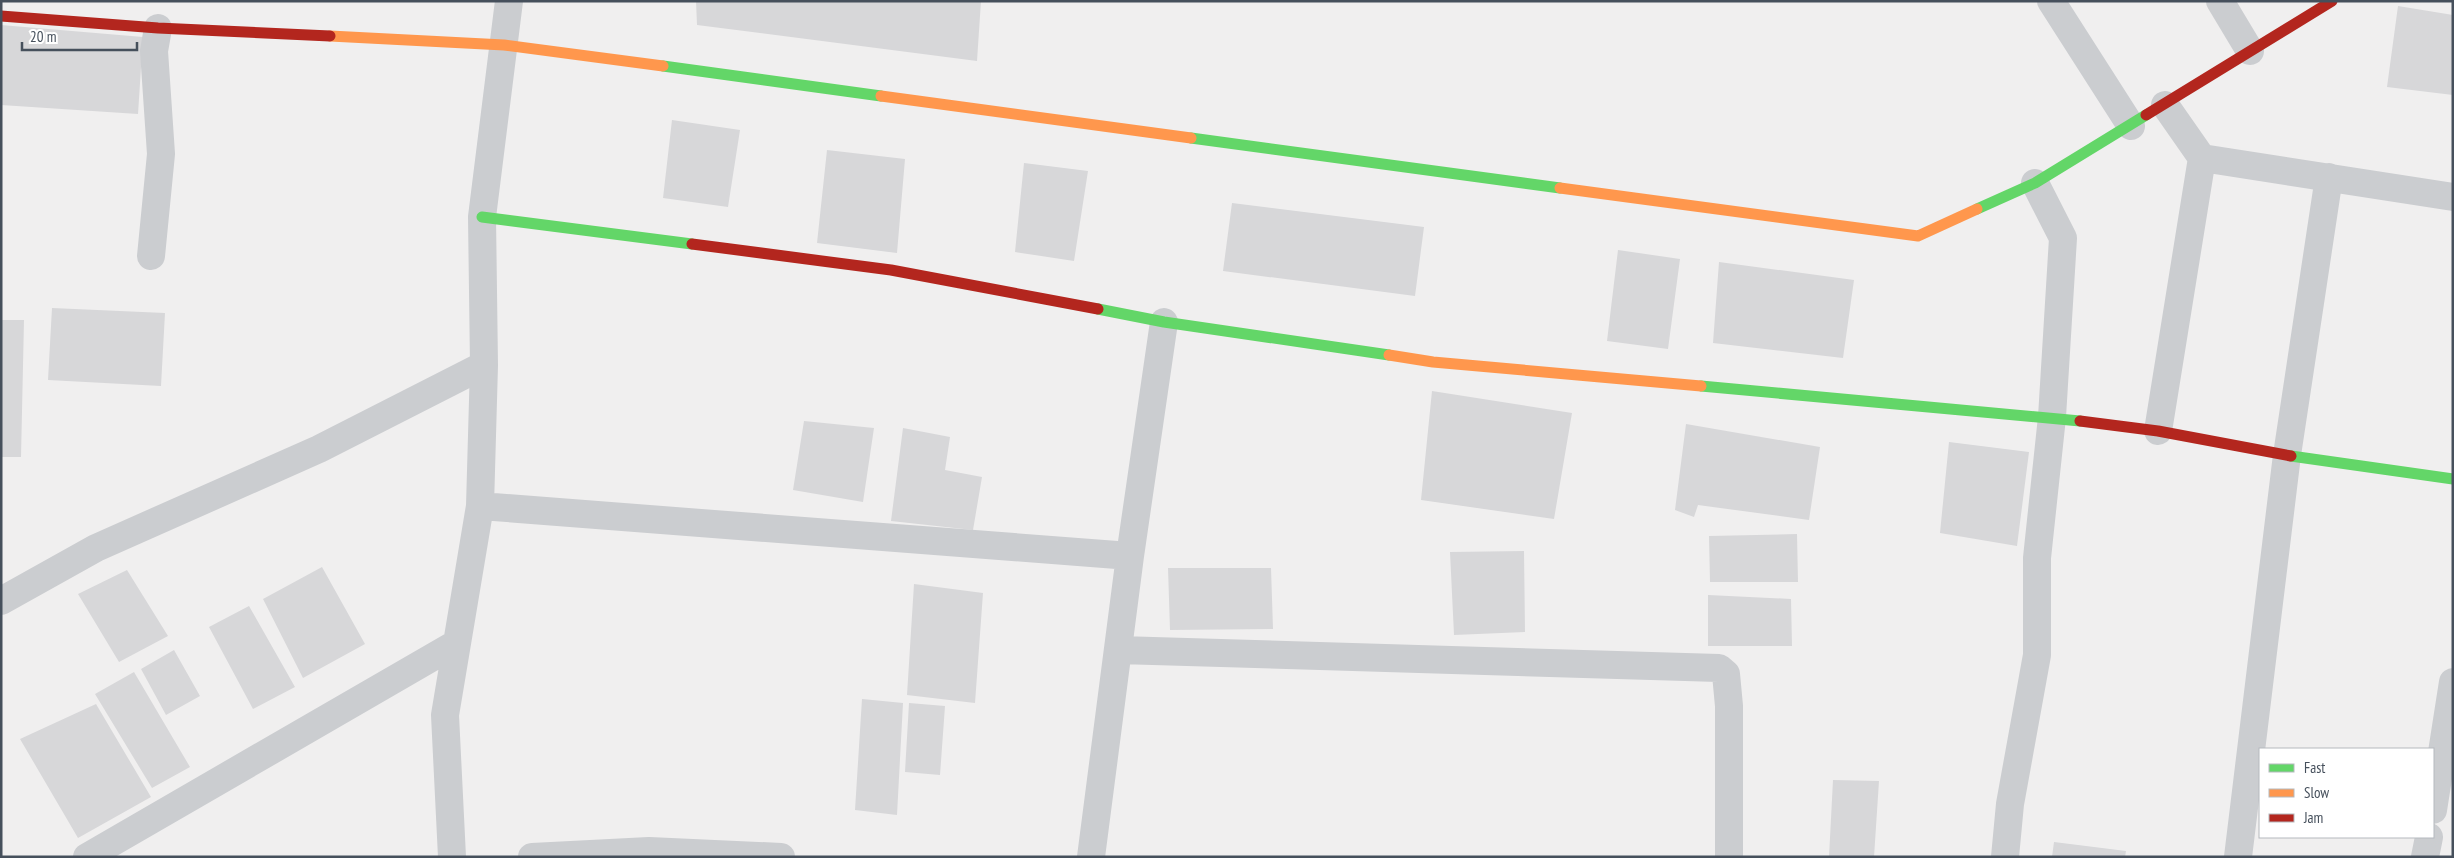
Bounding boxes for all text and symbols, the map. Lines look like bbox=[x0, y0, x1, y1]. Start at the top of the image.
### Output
scale bar bbox=[22, 20, 138, 52]
text: 20 m bbox=[30, 27, 56, 46]
legend bbox=[2259, 748, 2434, 838]
text: Fast bbox=[2304, 758, 2325, 777]
text: Slow bbox=[2304, 783, 2329, 802]
text: Jam bbox=[2303, 808, 2323, 827]

